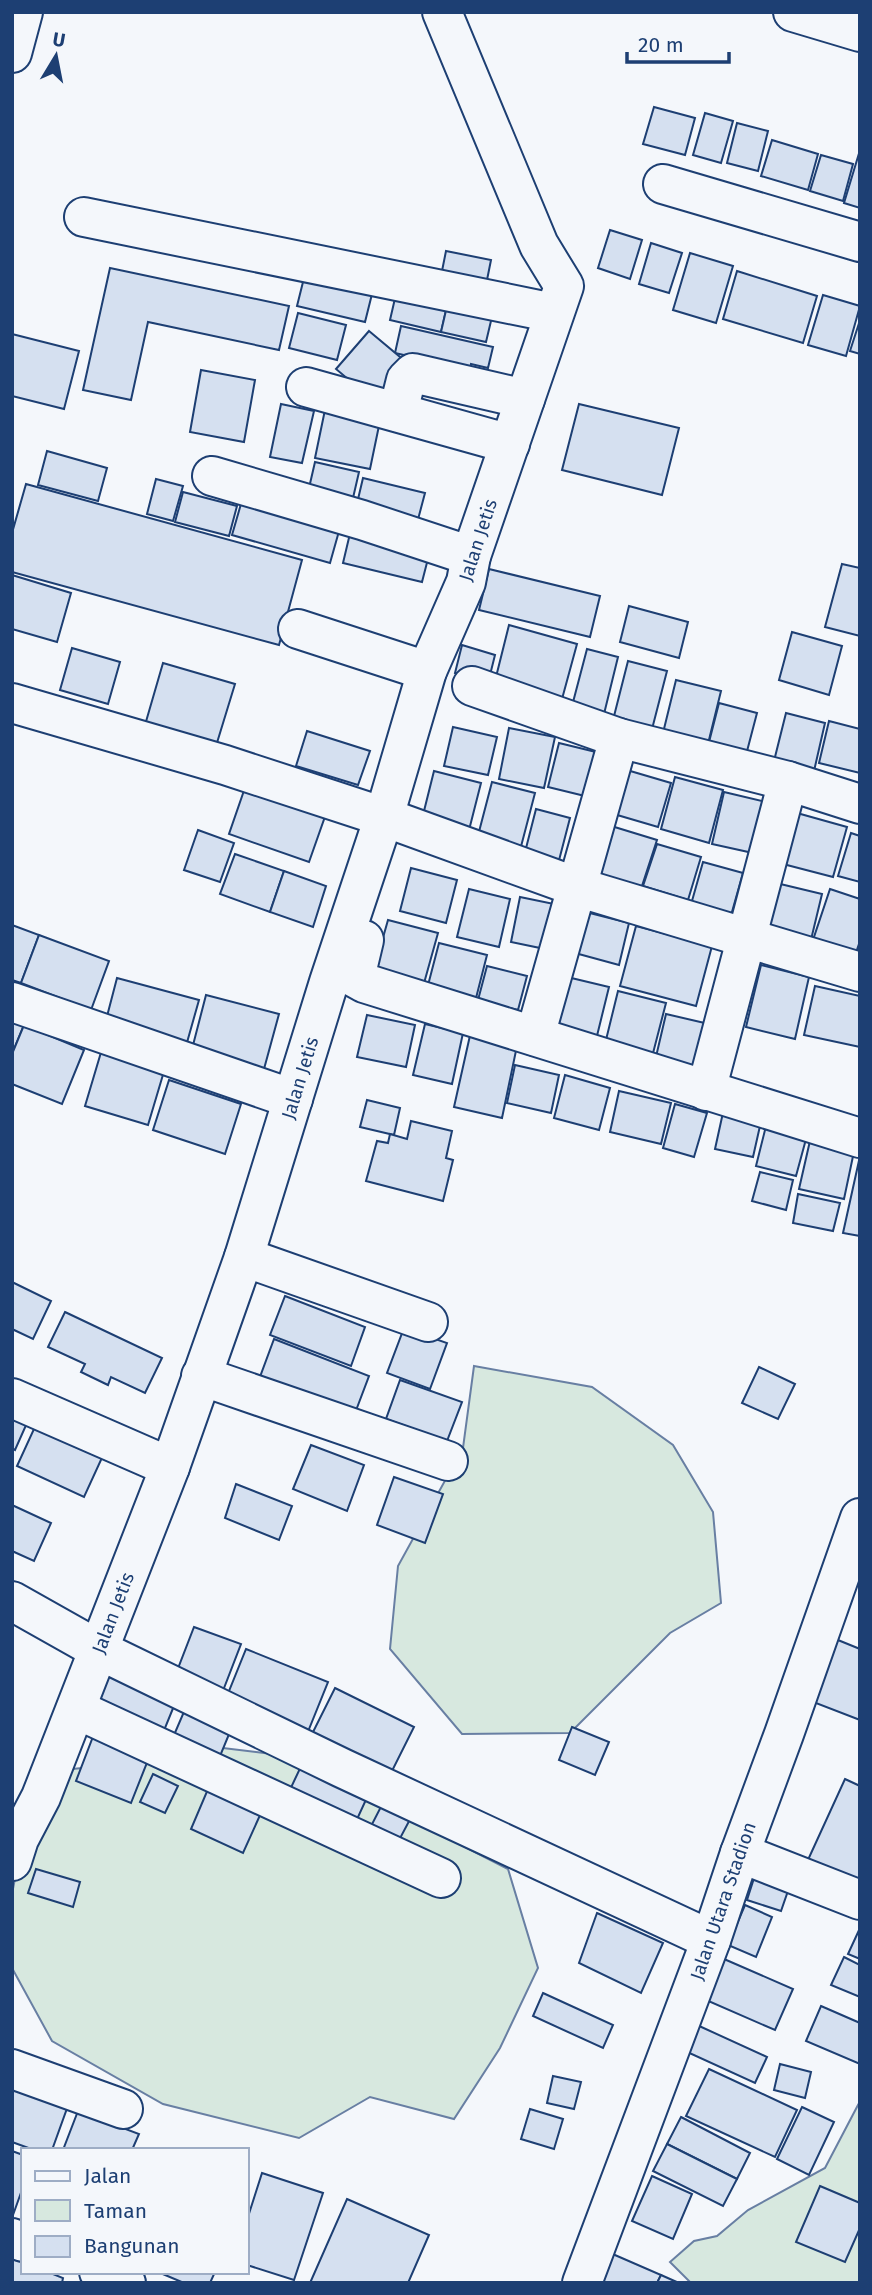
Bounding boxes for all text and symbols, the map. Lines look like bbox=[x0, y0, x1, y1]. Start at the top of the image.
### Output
north arrow bbox=[21, 21, 91, 91]
scale bar bbox=[627, 21, 728, 65]
text: U bbox=[51, 27, 67, 52]
text: 20 m bbox=[638, 32, 684, 58]
street label: Jalan Jetis bbox=[454, 496, 502, 584]
street label: Jalan Jetis bbox=[277, 1034, 323, 1122]
street label: Jalan Jetis bbox=[87, 1569, 139, 1657]
street label: Jalan Utara Stadion bbox=[685, 1819, 761, 1983]
legend bbox=[21, 2148, 248, 2274]
text: Jalan bbox=[84, 2163, 131, 2189]
text: Taman bbox=[84, 2198, 147, 2224]
text: Bangunan bbox=[84, 2233, 179, 2259]

